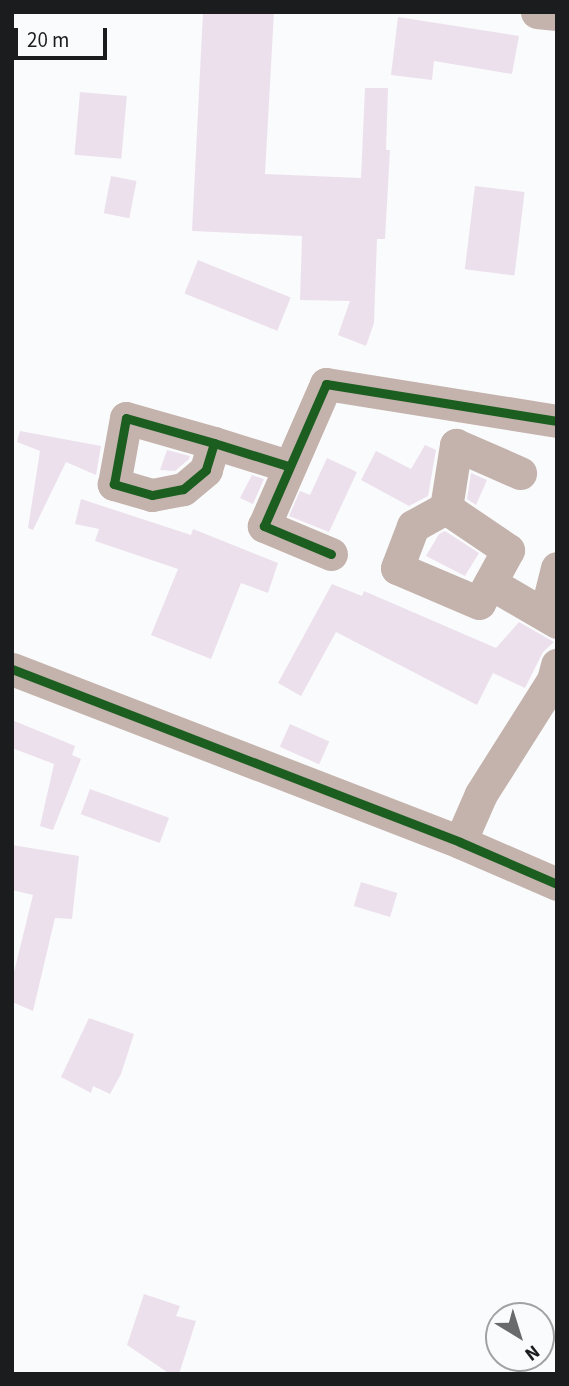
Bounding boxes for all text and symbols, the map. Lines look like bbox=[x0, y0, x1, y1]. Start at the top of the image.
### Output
scale bar bbox=[18, 14, 110, 58]
text: 20 m bbox=[27, 25, 69, 55]
north arrow bbox=[485, 1302, 555, 1372]
text: N bbox=[519, 1338, 545, 1367]

